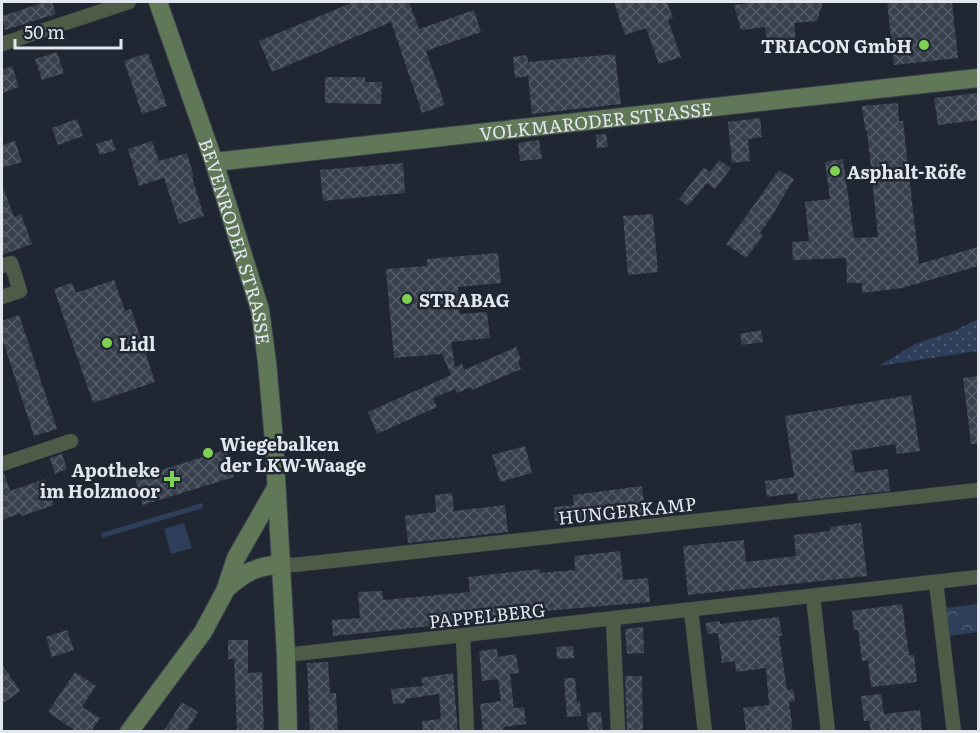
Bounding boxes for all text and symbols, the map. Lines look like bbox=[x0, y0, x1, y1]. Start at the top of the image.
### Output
scale bar bbox=[15, 12, 122, 50]
text: 50 m bbox=[24, 18, 65, 45]
place label: TRIACON GmbH bbox=[761, 32, 912, 59]
marker: TRIACON GmbH bbox=[917, 38, 931, 52]
street label: VOLKMARODER STRASSE bbox=[478, 94, 713, 146]
street label: BEVENRODER STRASSE bbox=[193, 134, 278, 346]
place label: Asphalt-Röfe bbox=[847, 158, 966, 185]
marker: Asphalt-Röfe bbox=[828, 164, 842, 178]
place label: STRABAG bbox=[419, 286, 510, 313]
marker: STRABAG bbox=[400, 292, 414, 306]
place label: Lidl bbox=[119, 330, 156, 357]
marker: Lidl bbox=[100, 336, 114, 350]
place label: Wiegebalken der LKW-Waage bbox=[220, 430, 366, 478]
marker: Wiegebalken der LKW-Waage bbox=[201, 446, 215, 460]
place label: Apotheke im Holzmoor bbox=[40, 456, 160, 504]
marker: Apotheke im Holzmoor bbox=[165, 472, 179, 486]
street label: HUNGERKAMP bbox=[557, 489, 697, 531]
street label: PAPPELBERG bbox=[427, 595, 547, 635]

